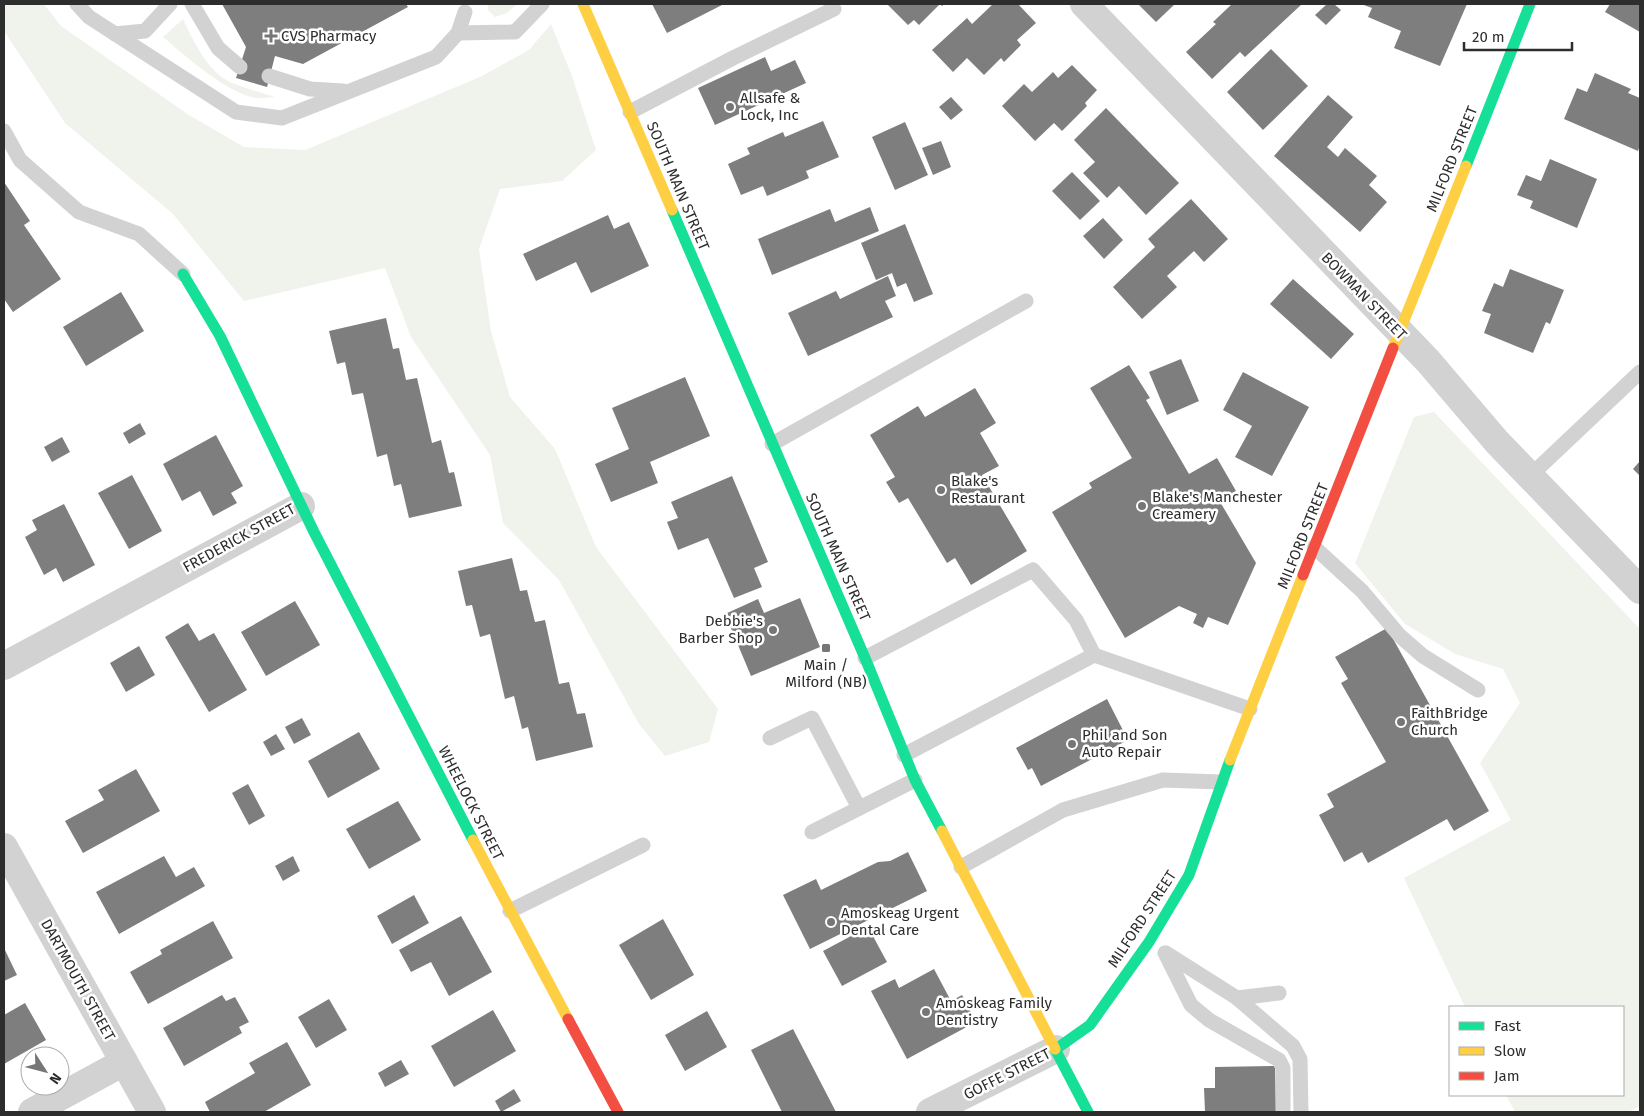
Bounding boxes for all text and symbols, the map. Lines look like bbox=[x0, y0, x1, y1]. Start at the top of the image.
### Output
scale bar bbox=[1464, 20, 1572, 52]
place label: CVS Pharmacy bbox=[281, 27, 377, 45]
text: 20 m bbox=[1472, 28, 1505, 46]
marker: CVS Pharmacy bbox=[265, 30, 277, 42]
place label: Allsafe & Lock, Inc bbox=[740, 89, 800, 124]
marker: Allsafe & Lock, Inc bbox=[724, 101, 736, 113]
street label: MILFORD STREET bbox=[1423, 103, 1481, 214]
street label: SOUTH MAIN STREET bbox=[643, 119, 713, 253]
street label: BOWMAN STREET bbox=[1318, 248, 1411, 344]
place label: Blake's Restaurant bbox=[951, 472, 1025, 507]
street label: MILFORD STREET bbox=[1274, 480, 1332, 591]
marker: Blake's Restaurant bbox=[935, 484, 947, 496]
place label: Blake's Manchester Creamery bbox=[1152, 488, 1282, 523]
street label: SOUTH MAIN STREET bbox=[802, 490, 874, 624]
street label: FREDERICK STREET bbox=[180, 500, 298, 576]
marker: Blake's Manchester Creamery bbox=[1136, 500, 1148, 512]
place label: Debbie's Barber Shop bbox=[678, 612, 763, 647]
marker: Debbie's Barber Shop bbox=[767, 624, 779, 636]
marker: Main / Milford (NB) bbox=[820, 642, 832, 654]
place label: Main / Milford (NB) bbox=[785, 656, 867, 691]
place label: FaithBridge Church bbox=[1411, 704, 1488, 739]
marker: FaithBridge Church bbox=[1395, 716, 1407, 728]
place label: Phil and Son Auto Repair bbox=[1082, 726, 1167, 761]
marker: Phil and Son Auto Repair bbox=[1066, 738, 1078, 750]
street label: WHEELOCK STREET bbox=[434, 743, 508, 863]
street label: MILFORD STREET bbox=[1104, 867, 1180, 971]
place label: Amoskeag Urgent Dental Care bbox=[841, 904, 960, 939]
street label: DARTMOUTH STREET bbox=[37, 916, 119, 1044]
marker: Amoskeag Urgent Dental Care bbox=[825, 916, 837, 928]
place label: Amoskeag Family Dentistry bbox=[936, 994, 1053, 1029]
marker: Amoskeag Family Dentistry bbox=[920, 1006, 932, 1018]
legend bbox=[1449, 1006, 1624, 1096]
text: Fast bbox=[1494, 1017, 1521, 1035]
text: Slow bbox=[1494, 1042, 1526, 1060]
street label: GOFFE STREET bbox=[961, 1044, 1054, 1104]
north arrow bbox=[20, 1046, 70, 1096]
text: Jam bbox=[1494, 1067, 1520, 1085]
text: N bbox=[46, 1070, 65, 1087]

